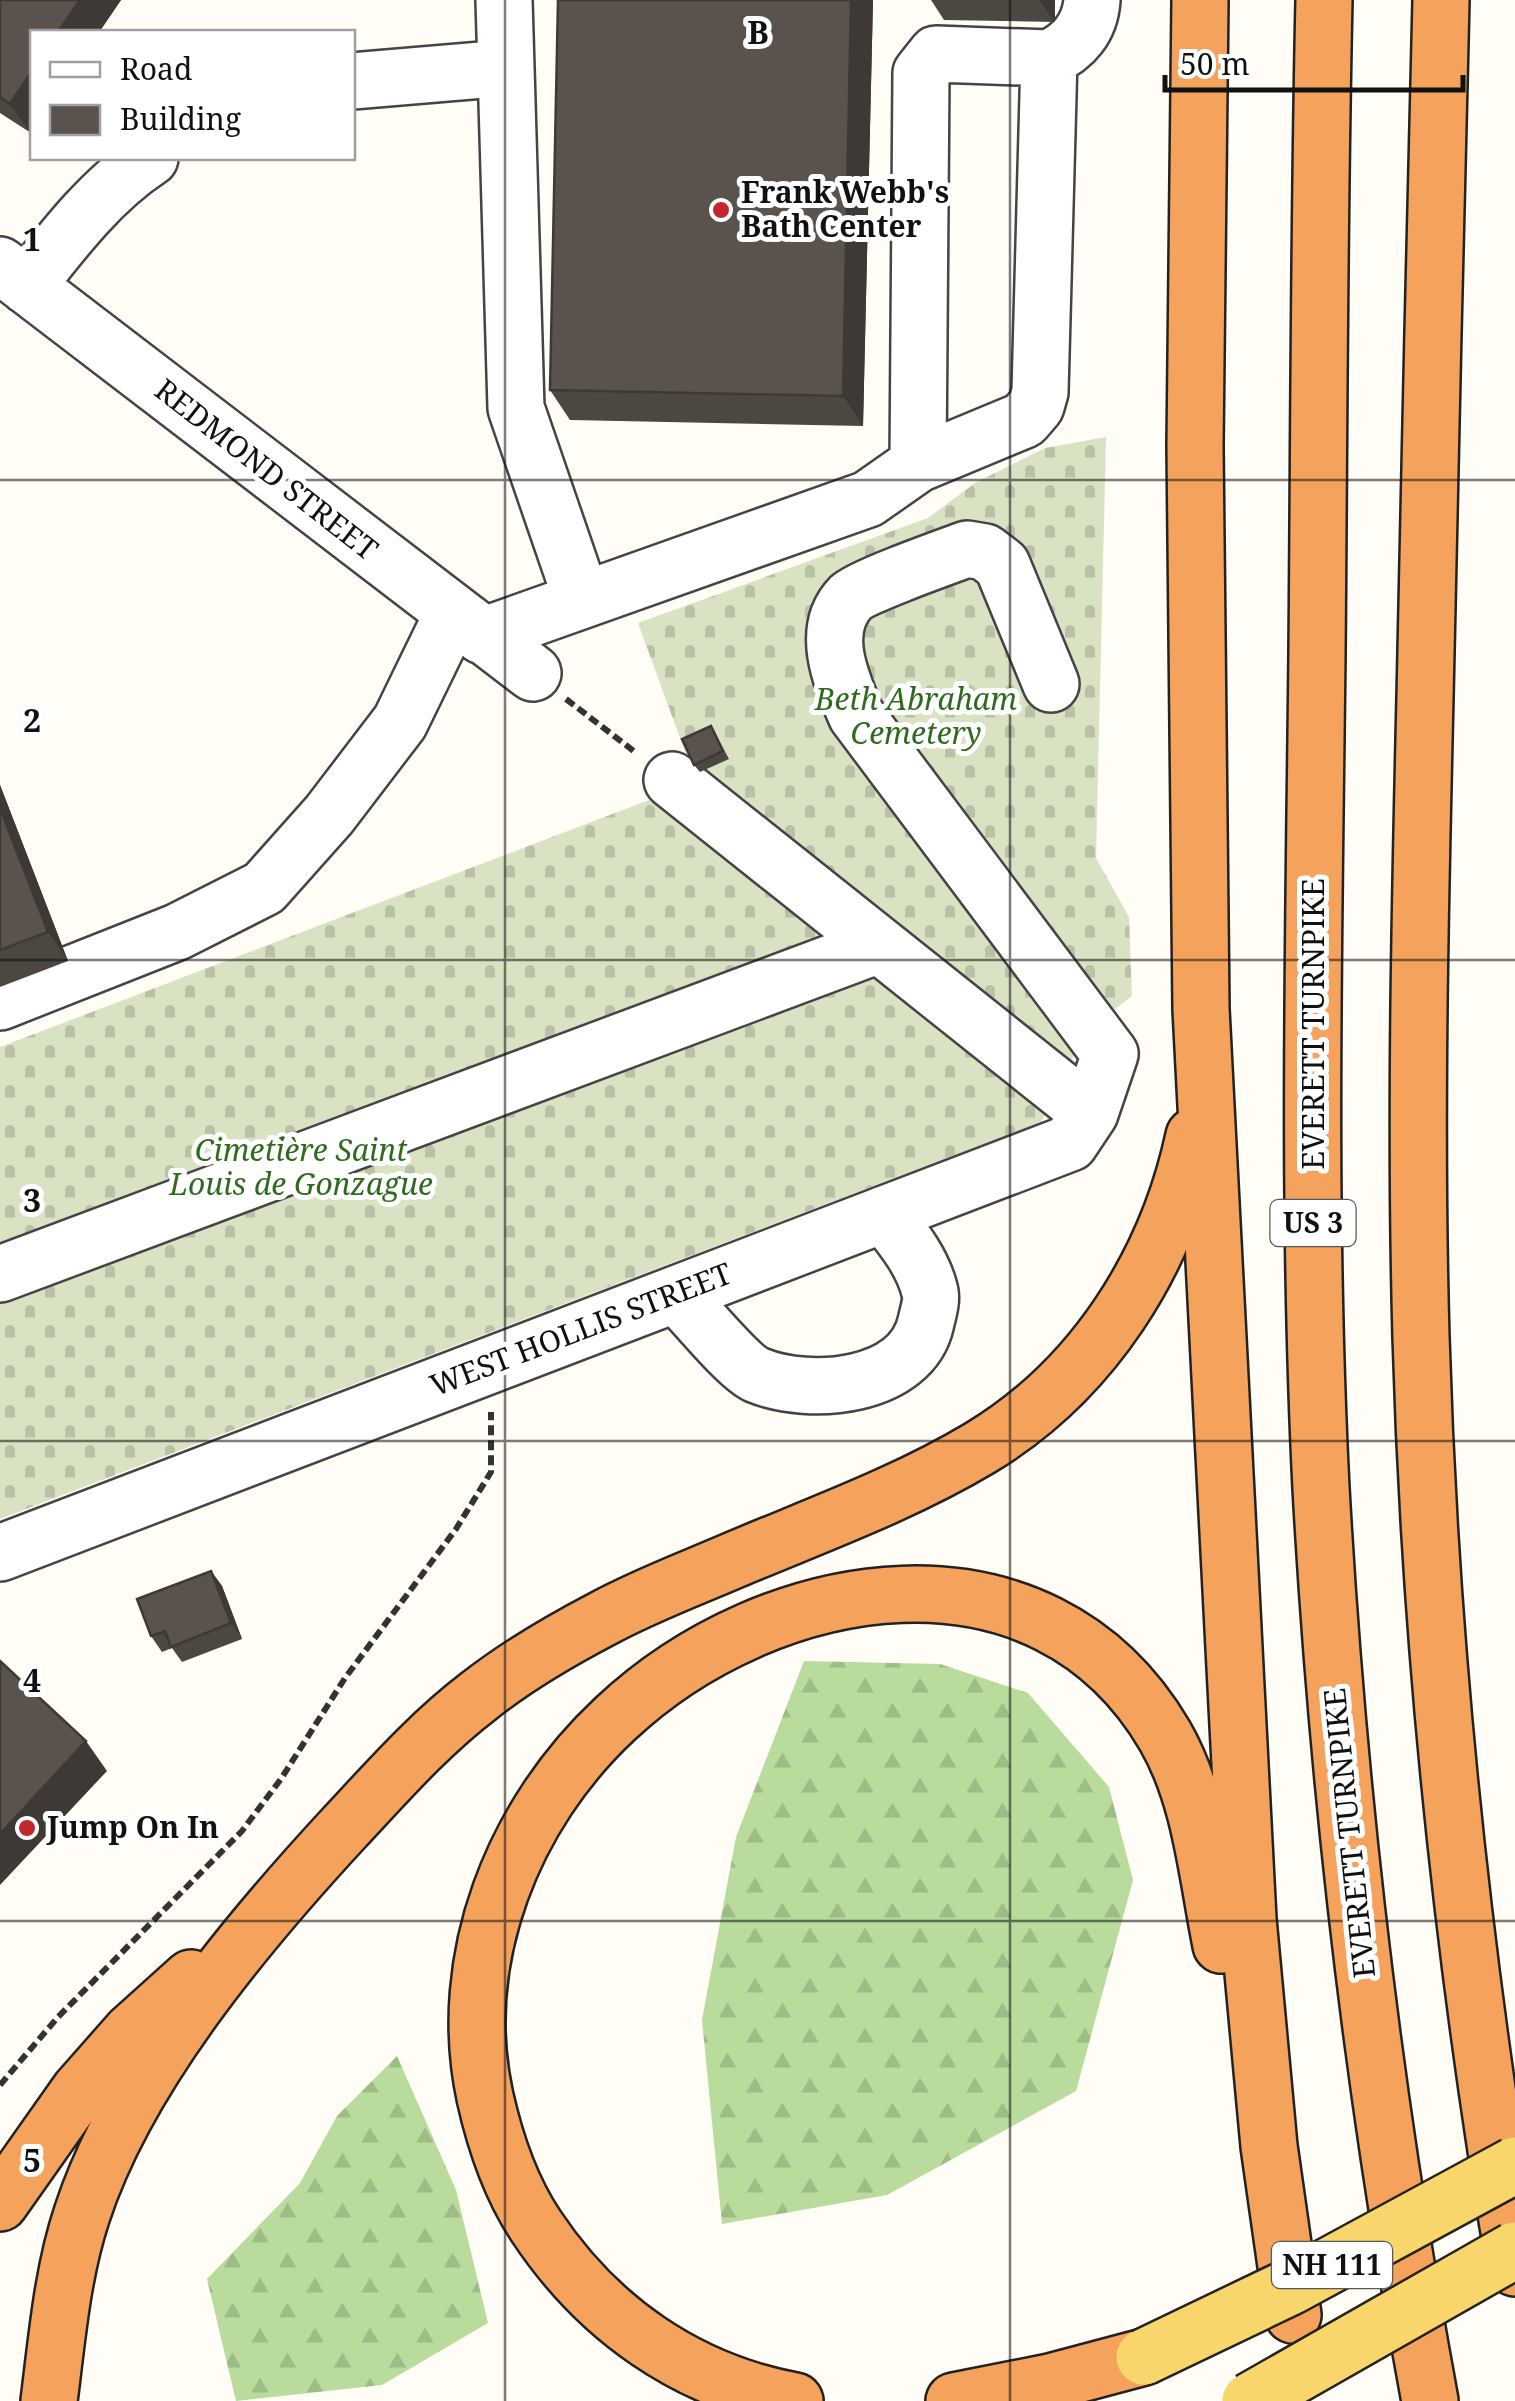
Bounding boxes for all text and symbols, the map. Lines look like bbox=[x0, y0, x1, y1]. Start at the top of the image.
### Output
text: B bbox=[747, 10, 769, 53]
legend bbox=[30, 30, 355, 160]
scale bar bbox=[1165, 30, 1462, 92]
text: 50 m bbox=[1180, 43, 1250, 84]
text: Road bbox=[120, 48, 192, 89]
text: Building bbox=[120, 98, 241, 139]
place label: Frank Webb's Bath Center bbox=[741, 171, 949, 246]
marker: Frank Webb's Bath Center bbox=[710, 199, 732, 221]
text: 1 bbox=[23, 217, 41, 260]
street label: REDMOND STREET bbox=[147, 369, 387, 569]
park label: Beth Abraham Cemetery bbox=[814, 678, 1017, 753]
text: 2 bbox=[23, 698, 41, 741]
street label: EVERETT TURNPIKE bbox=[1292, 878, 1333, 1170]
park label: Cimetière Saint Louis de Gonzague bbox=[168, 1129, 433, 1204]
text: 3 bbox=[23, 1178, 41, 1221]
road number: US 3 bbox=[1270, 1200, 1356, 1246]
street label: WEST HOLLIS STREET bbox=[424, 1252, 737, 1405]
text: 4 bbox=[23, 1658, 41, 1701]
street label: EVERETT TURNPIKE bbox=[1313, 1686, 1384, 1980]
place label: Jump On In bbox=[46, 1806, 219, 1847]
marker: Jump On In bbox=[16, 1817, 38, 1839]
text: 5 bbox=[23, 2138, 41, 2181]
road number: NH 111 bbox=[1272, 2242, 1392, 2288]

